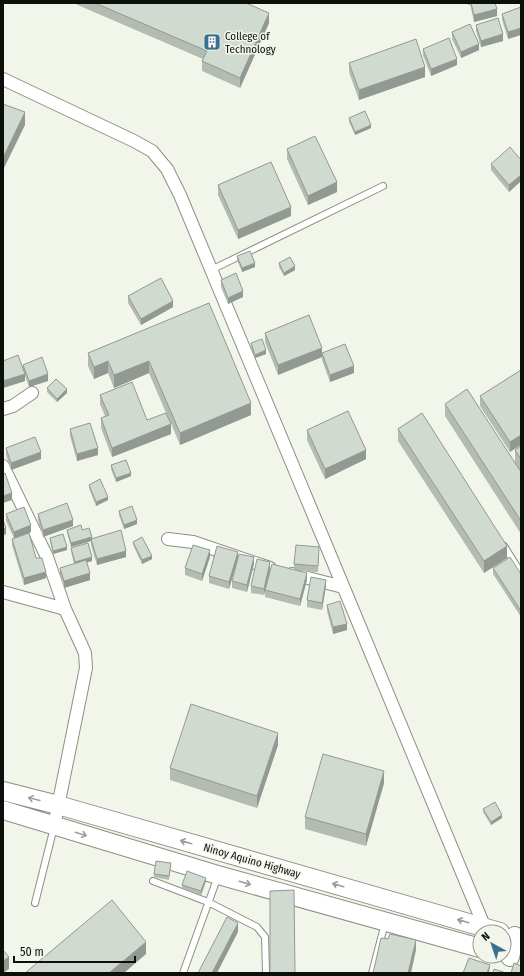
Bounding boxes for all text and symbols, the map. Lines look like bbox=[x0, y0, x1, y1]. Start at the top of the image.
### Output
place label: College of Technology bbox=[225, 30, 276, 56]
building icon: College of Technology bbox=[202, 32, 222, 52]
one-way arrow bbox=[27, 795, 40, 802]
one-way arrow bbox=[74, 831, 87, 838]
one-way arrow bbox=[179, 838, 192, 845]
street label: Ninoy Aquino Highway bbox=[202, 841, 302, 881]
one-way arrow bbox=[239, 879, 252, 887]
one-way arrow bbox=[331, 881, 344, 888]
one-way arrow bbox=[456, 917, 469, 924]
north arrow bbox=[472, 924, 512, 964]
text: N bbox=[479, 930, 493, 944]
scale bar bbox=[14, 938, 135, 964]
text: 50 m bbox=[20, 945, 44, 959]

